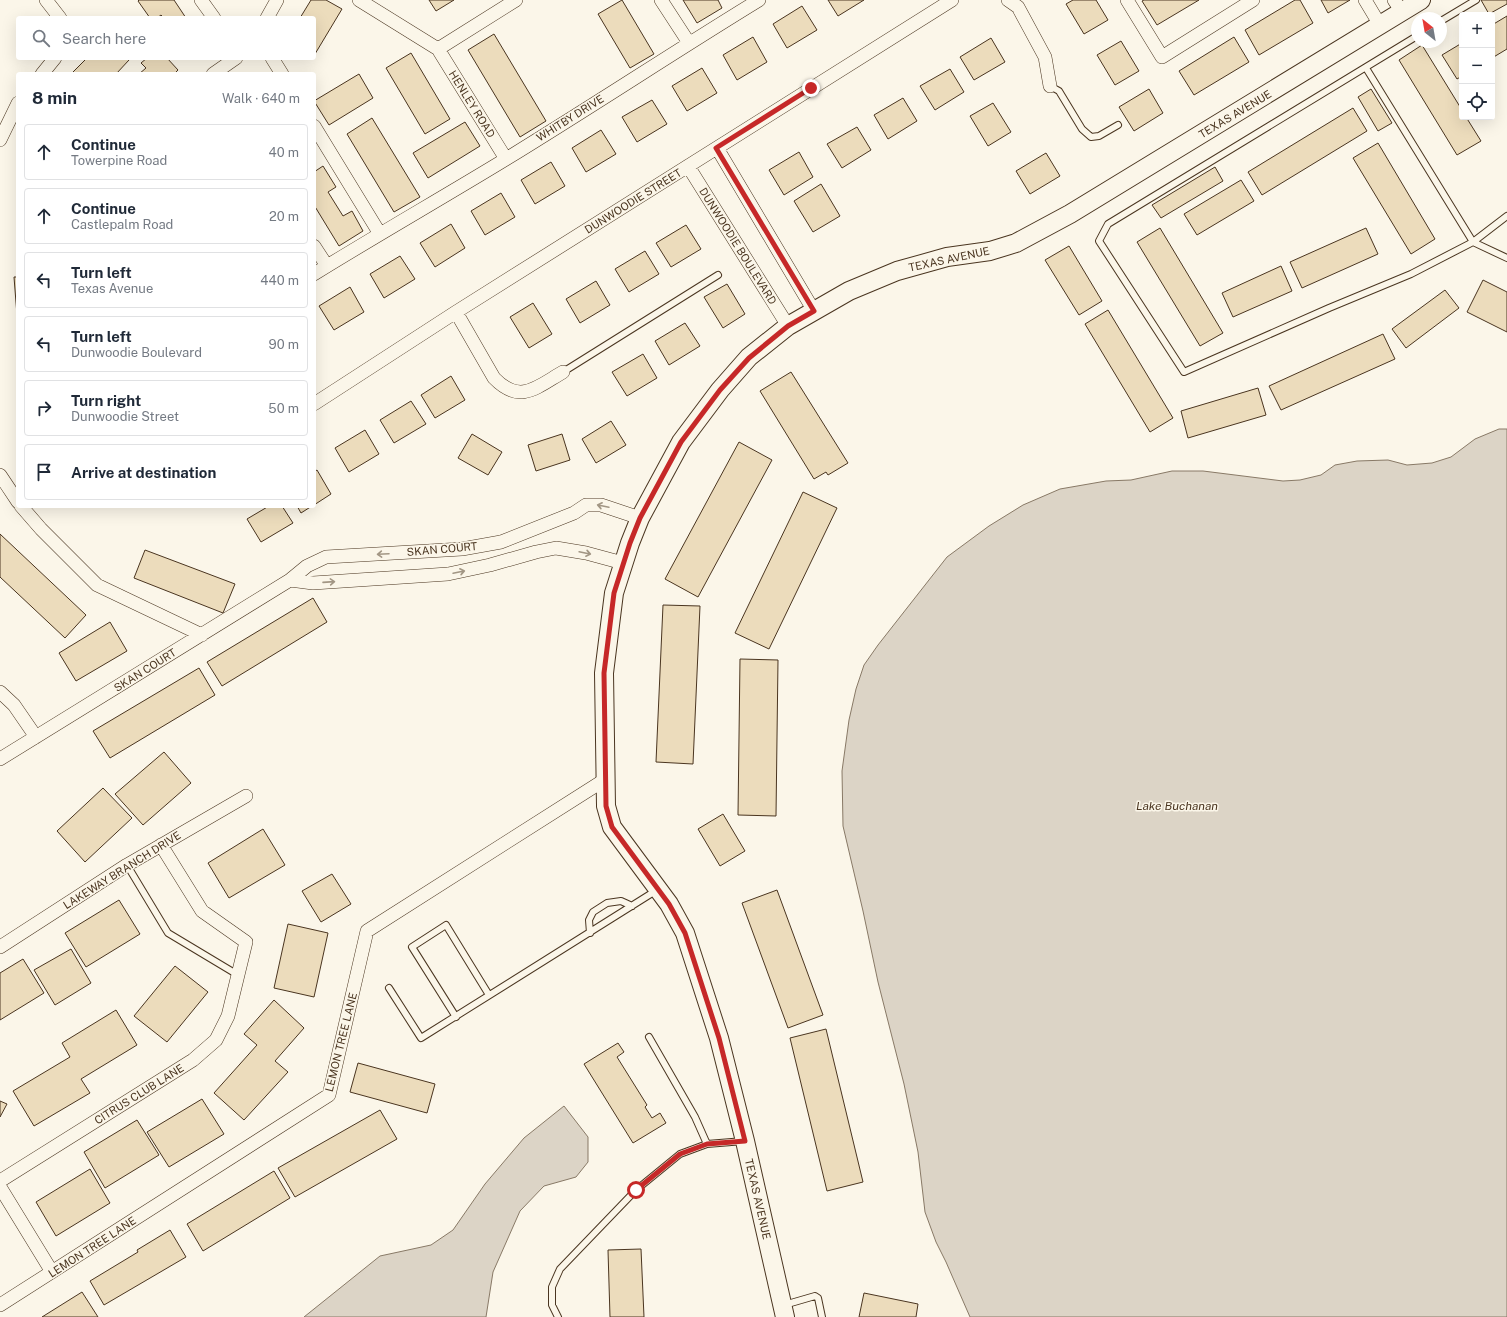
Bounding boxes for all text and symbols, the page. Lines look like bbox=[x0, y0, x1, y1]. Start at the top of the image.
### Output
north arrow bbox=[1411, 12, 1447, 48]
map controls bbox=[1459, 12, 1495, 120]
button: + bbox=[1459, 12, 1495, 48]
search box bbox=[16, 16, 316, 60]
icon: search bbox=[30, 27, 52, 49]
text: Search here bbox=[62, 30, 146, 47]
button: − bbox=[1459, 48, 1495, 84]
street label: HENLEY ROAD bbox=[447, 68, 498, 140]
route end bbox=[802, 79, 820, 97]
button: locate bbox=[1459, 84, 1495, 120]
text: 8 min bbox=[32, 88, 77, 108]
street label: TEXAS AVENUE bbox=[1197, 88, 1274, 140]
text: Walk · 640 m bbox=[222, 91, 300, 106]
street label: WHITBY DRIVE bbox=[534, 92, 606, 144]
text: Continue bbox=[71, 136, 136, 153]
icon: ahead bbox=[33, 141, 55, 163]
text: 40 m bbox=[268, 145, 299, 160]
text: Towerpine Road bbox=[71, 153, 167, 168]
street label: DUNWOODIE STREET bbox=[582, 166, 684, 236]
street label: DUNWOODIE BOULEVARD bbox=[697, 185, 779, 307]
text: Continue bbox=[71, 200, 136, 217]
icon: ahead bbox=[33, 205, 55, 227]
text: 20 m bbox=[269, 209, 299, 224]
text: Castlepalm Road bbox=[71, 217, 173, 232]
street label: TEXAS AVENUE bbox=[907, 245, 991, 273]
text: Turn left bbox=[71, 264, 132, 281]
icon: left bbox=[33, 269, 55, 291]
text: 440 m bbox=[260, 273, 299, 288]
text: Texas Avenue bbox=[71, 281, 153, 296]
text: Turn left bbox=[71, 328, 132, 345]
icon: left bbox=[33, 333, 55, 355]
text: 90 m bbox=[269, 337, 299, 352]
text: Dunwoodie Boulevard bbox=[71, 345, 202, 360]
text: Turn right bbox=[71, 392, 141, 409]
icon: right bbox=[33, 397, 55, 419]
text: 50 m bbox=[268, 401, 299, 416]
text: Dunwoodie Street bbox=[71, 409, 179, 424]
icon: arrive bbox=[33, 461, 55, 483]
text: Arrive at destination bbox=[71, 464, 216, 481]
one-way arrow bbox=[596, 502, 609, 510]
street label: SKAN COURT bbox=[406, 540, 478, 558]
one-way arrow bbox=[377, 550, 390, 557]
one-way arrow bbox=[579, 550, 592, 558]
one-way arrow bbox=[452, 567, 465, 575]
one-way arrow bbox=[322, 578, 335, 585]
street label: SKAN COURT bbox=[112, 646, 179, 694]
water label: Lake Buchanan bbox=[1136, 799, 1218, 813]
street label: LAKEWAY BRANCH DRIVE bbox=[61, 829, 183, 911]
street label: LEMON TREE LANE bbox=[323, 991, 359, 1093]
street label: CITRUS CLUB LANE bbox=[92, 1062, 186, 1126]
street label: TEXAS AVENUE bbox=[743, 1157, 773, 1241]
route start bbox=[627, 1181, 645, 1199]
street label: LEMON TREE LANE bbox=[46, 1214, 138, 1280]

